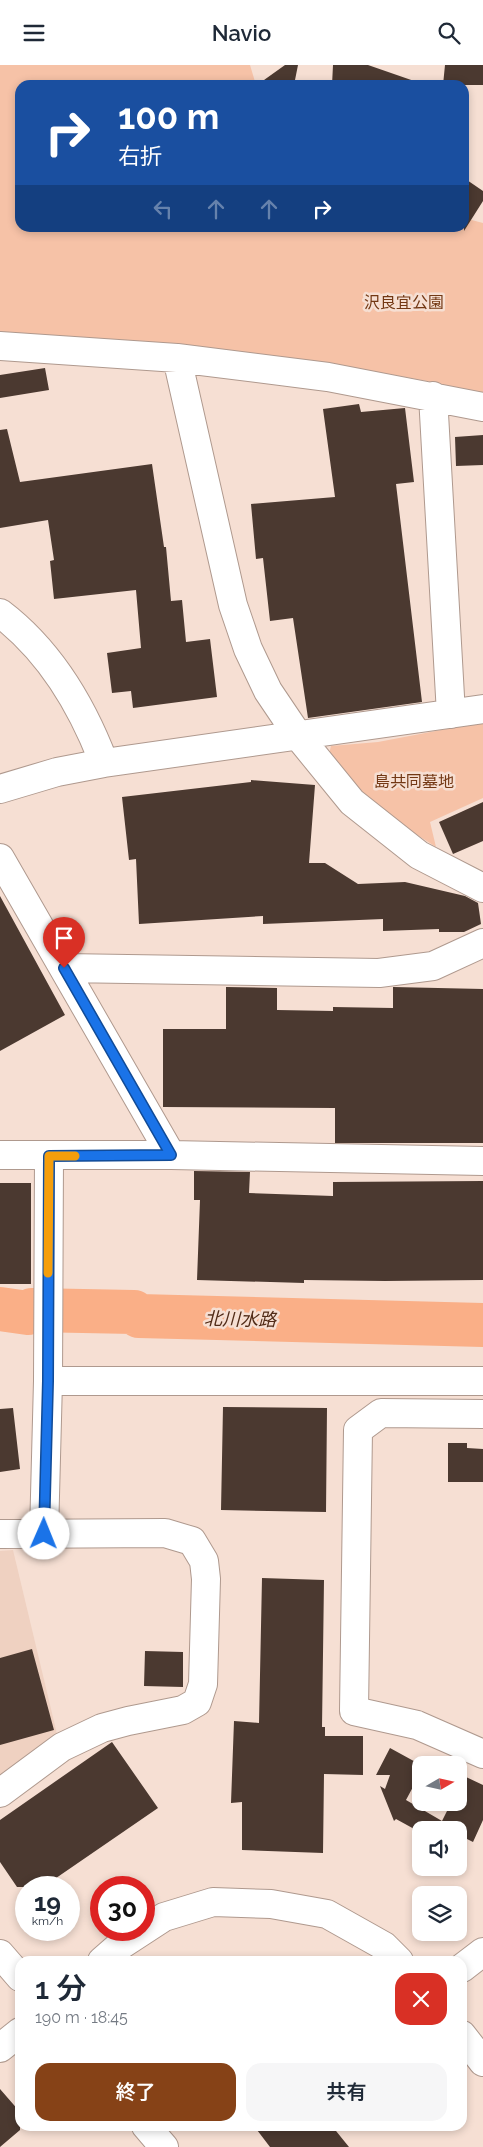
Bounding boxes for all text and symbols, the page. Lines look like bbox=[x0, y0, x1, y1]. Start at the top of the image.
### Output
icon: menu bbox=[20, 19, 48, 47]
icon: search bbox=[435, 19, 463, 47]
text: Navio bbox=[212, 20, 271, 46]
text: 100 m bbox=[118, 96, 219, 137]
icon: right bbox=[35, 100, 100, 165]
text: 右折 bbox=[118, 143, 162, 169]
icon: left bbox=[149, 195, 177, 223]
icon: ahead bbox=[202, 195, 230, 223]
icon: ahead bbox=[255, 195, 283, 223]
icon: right bbox=[308, 195, 336, 223]
park label: 沢良宜公園 bbox=[364, 293, 444, 312]
park label: 島共同墓地 bbox=[374, 772, 454, 791]
pin bbox=[43, 917, 85, 968]
icon: arrive bbox=[50, 924, 78, 952]
water label: 北川水路 bbox=[204, 1308, 278, 1330]
position arrow bbox=[17, 1507, 69, 1559]
north arrow bbox=[412, 1756, 468, 1811]
map controls bbox=[412, 1756, 467, 1941]
button: sound bbox=[412, 1821, 467, 1876]
speed limit sign: 30 bbox=[90, 1876, 155, 1941]
button: layers bbox=[412, 1886, 467, 1941]
text: 19 bbox=[34, 1887, 61, 1917]
text: km/h bbox=[32, 1914, 63, 1928]
text: 1 分 bbox=[35, 1971, 87, 2006]
button: close bbox=[395, 1973, 447, 2025]
text: 190 m · 18:45 bbox=[35, 2008, 128, 2027]
button: 終了 bbox=[35, 2063, 236, 2121]
button: 共有 bbox=[246, 2063, 447, 2121]

